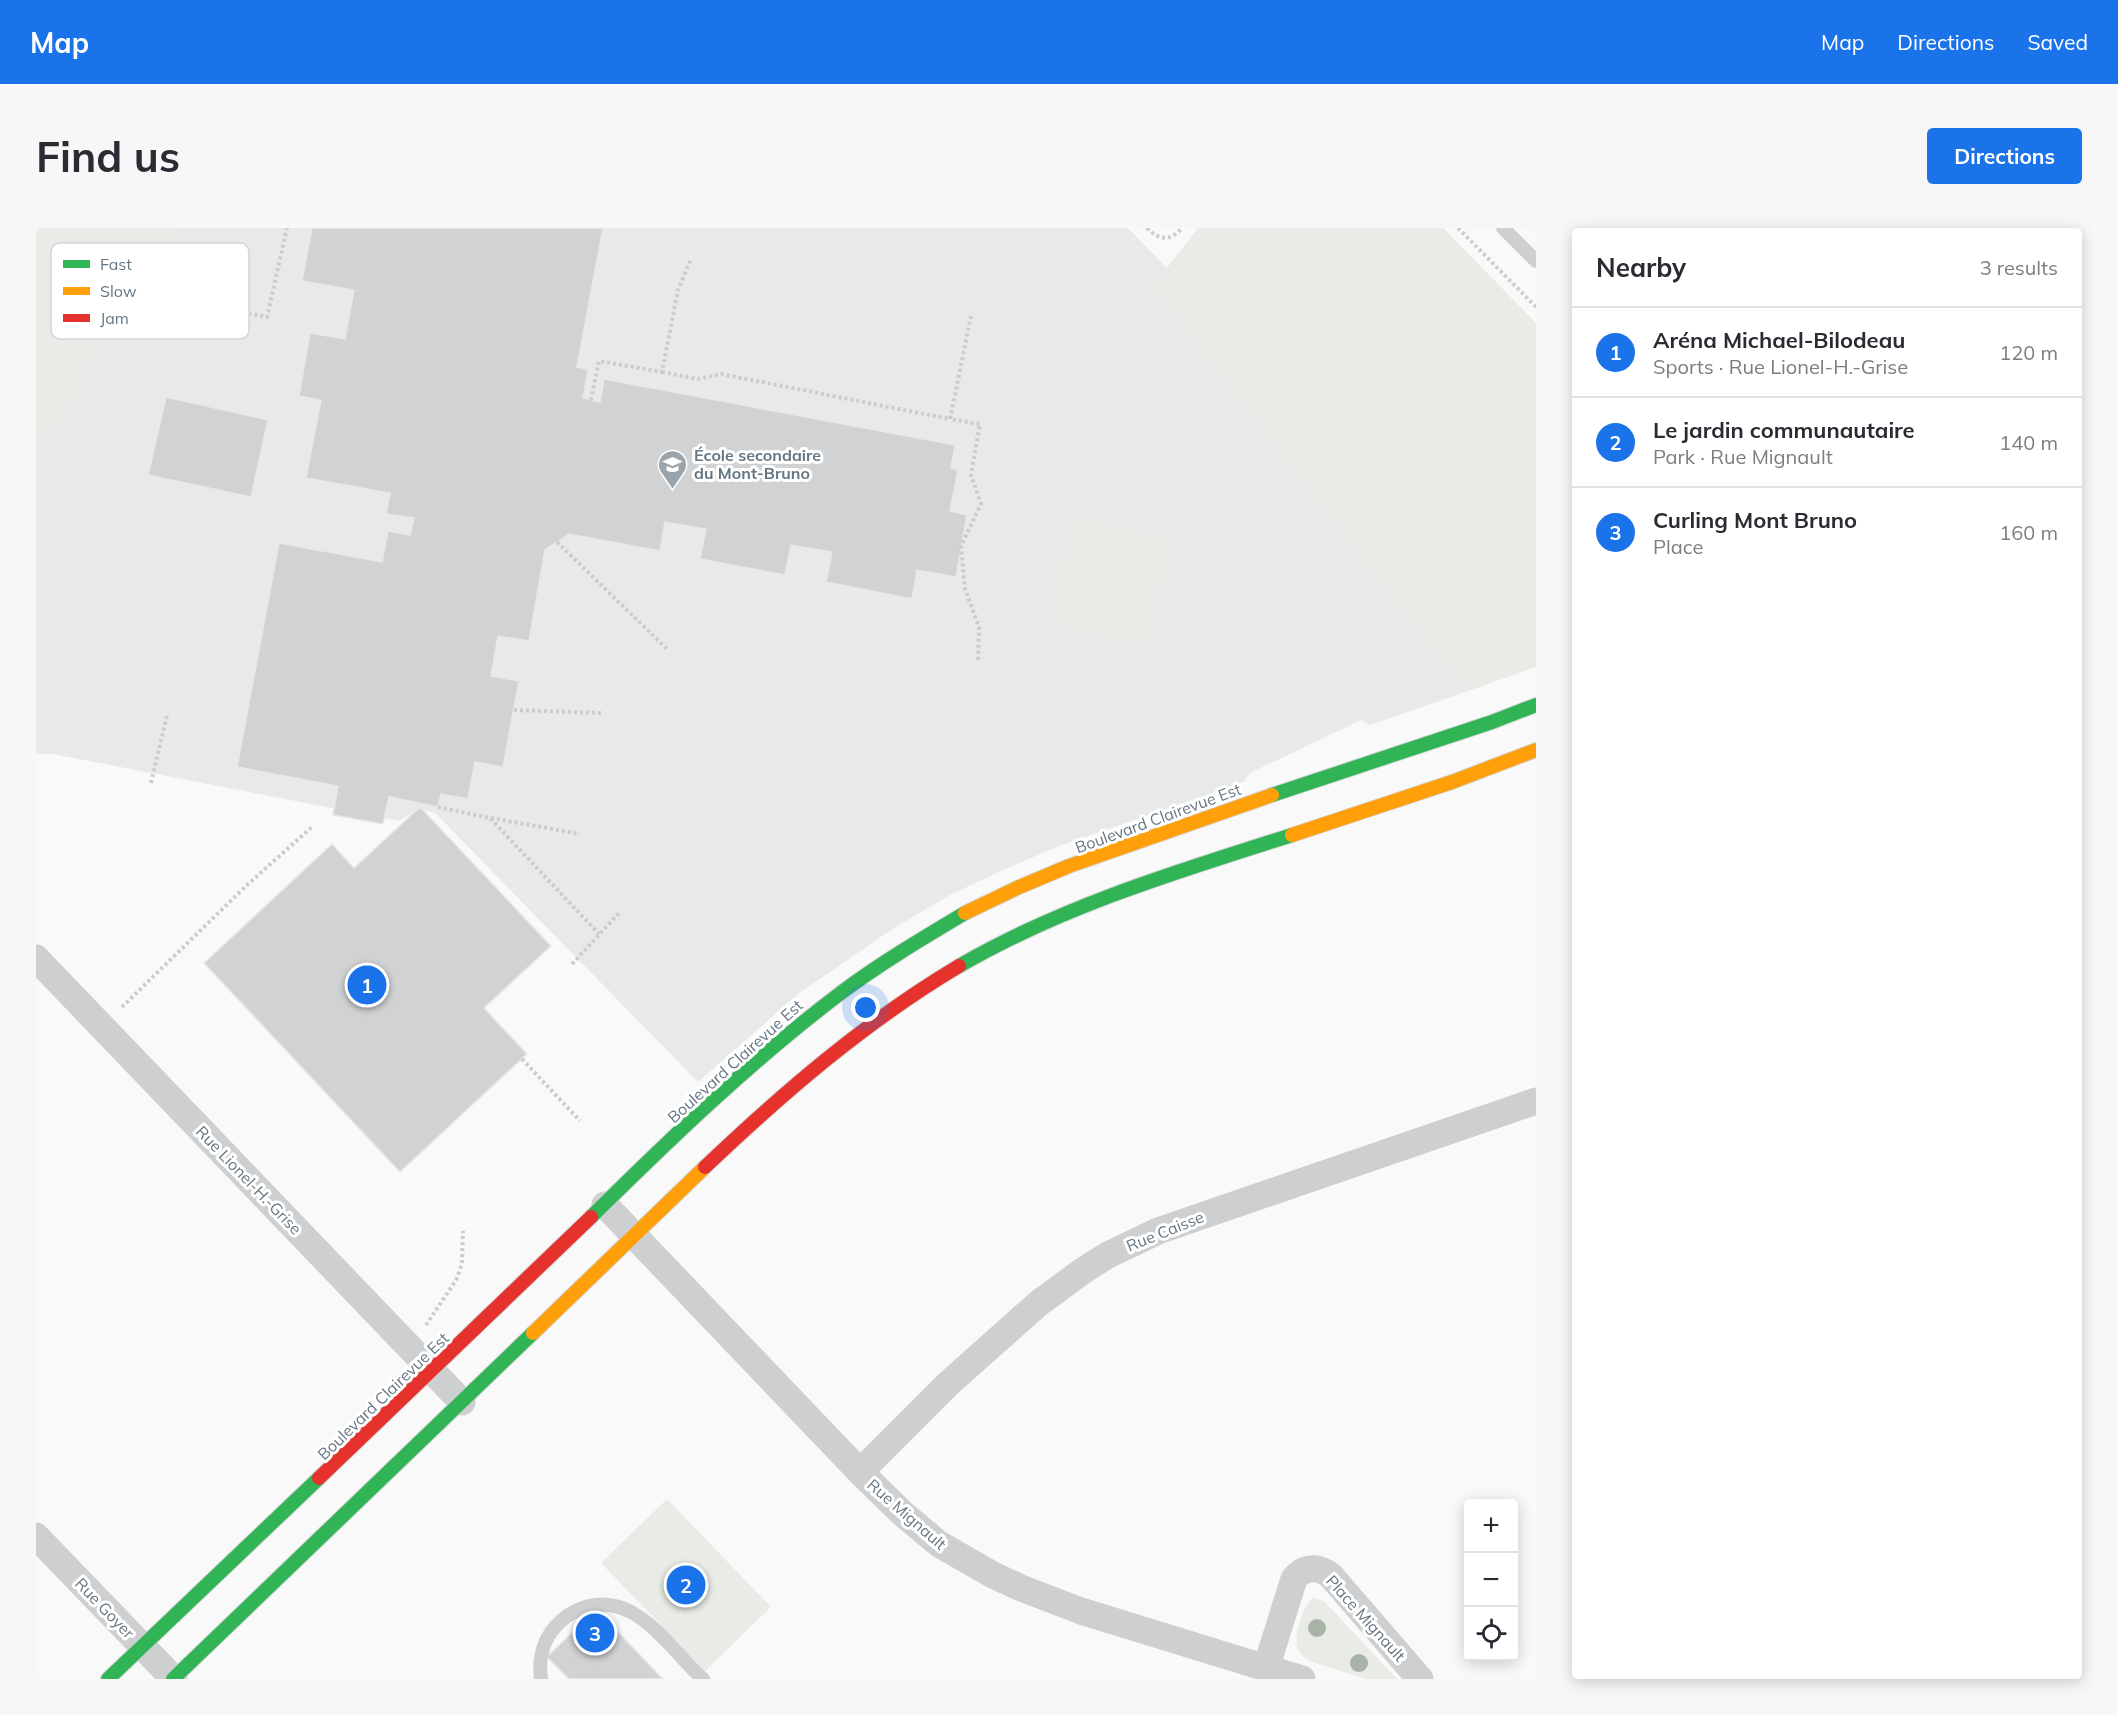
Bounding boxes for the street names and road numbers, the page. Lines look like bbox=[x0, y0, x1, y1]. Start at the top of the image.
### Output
street label: Boulevard Clairevue Est bbox=[1072, 779, 1244, 857]
street label: Boulevard Clairevue Est bbox=[663, 995, 807, 1127]
street label: Rue Lionel-H.-Grise bbox=[192, 1121, 306, 1239]
street label: Rue Caisse bbox=[1123, 1206, 1207, 1256]
street label: Boulevard Clairevue Est bbox=[313, 1328, 453, 1464]
street label: Rue Mignault bbox=[863, 1474, 951, 1554]
street label: Place Mignault bbox=[1322, 1571, 1410, 1666]
street label: Rue Goyer bbox=[71, 1573, 139, 1643]

